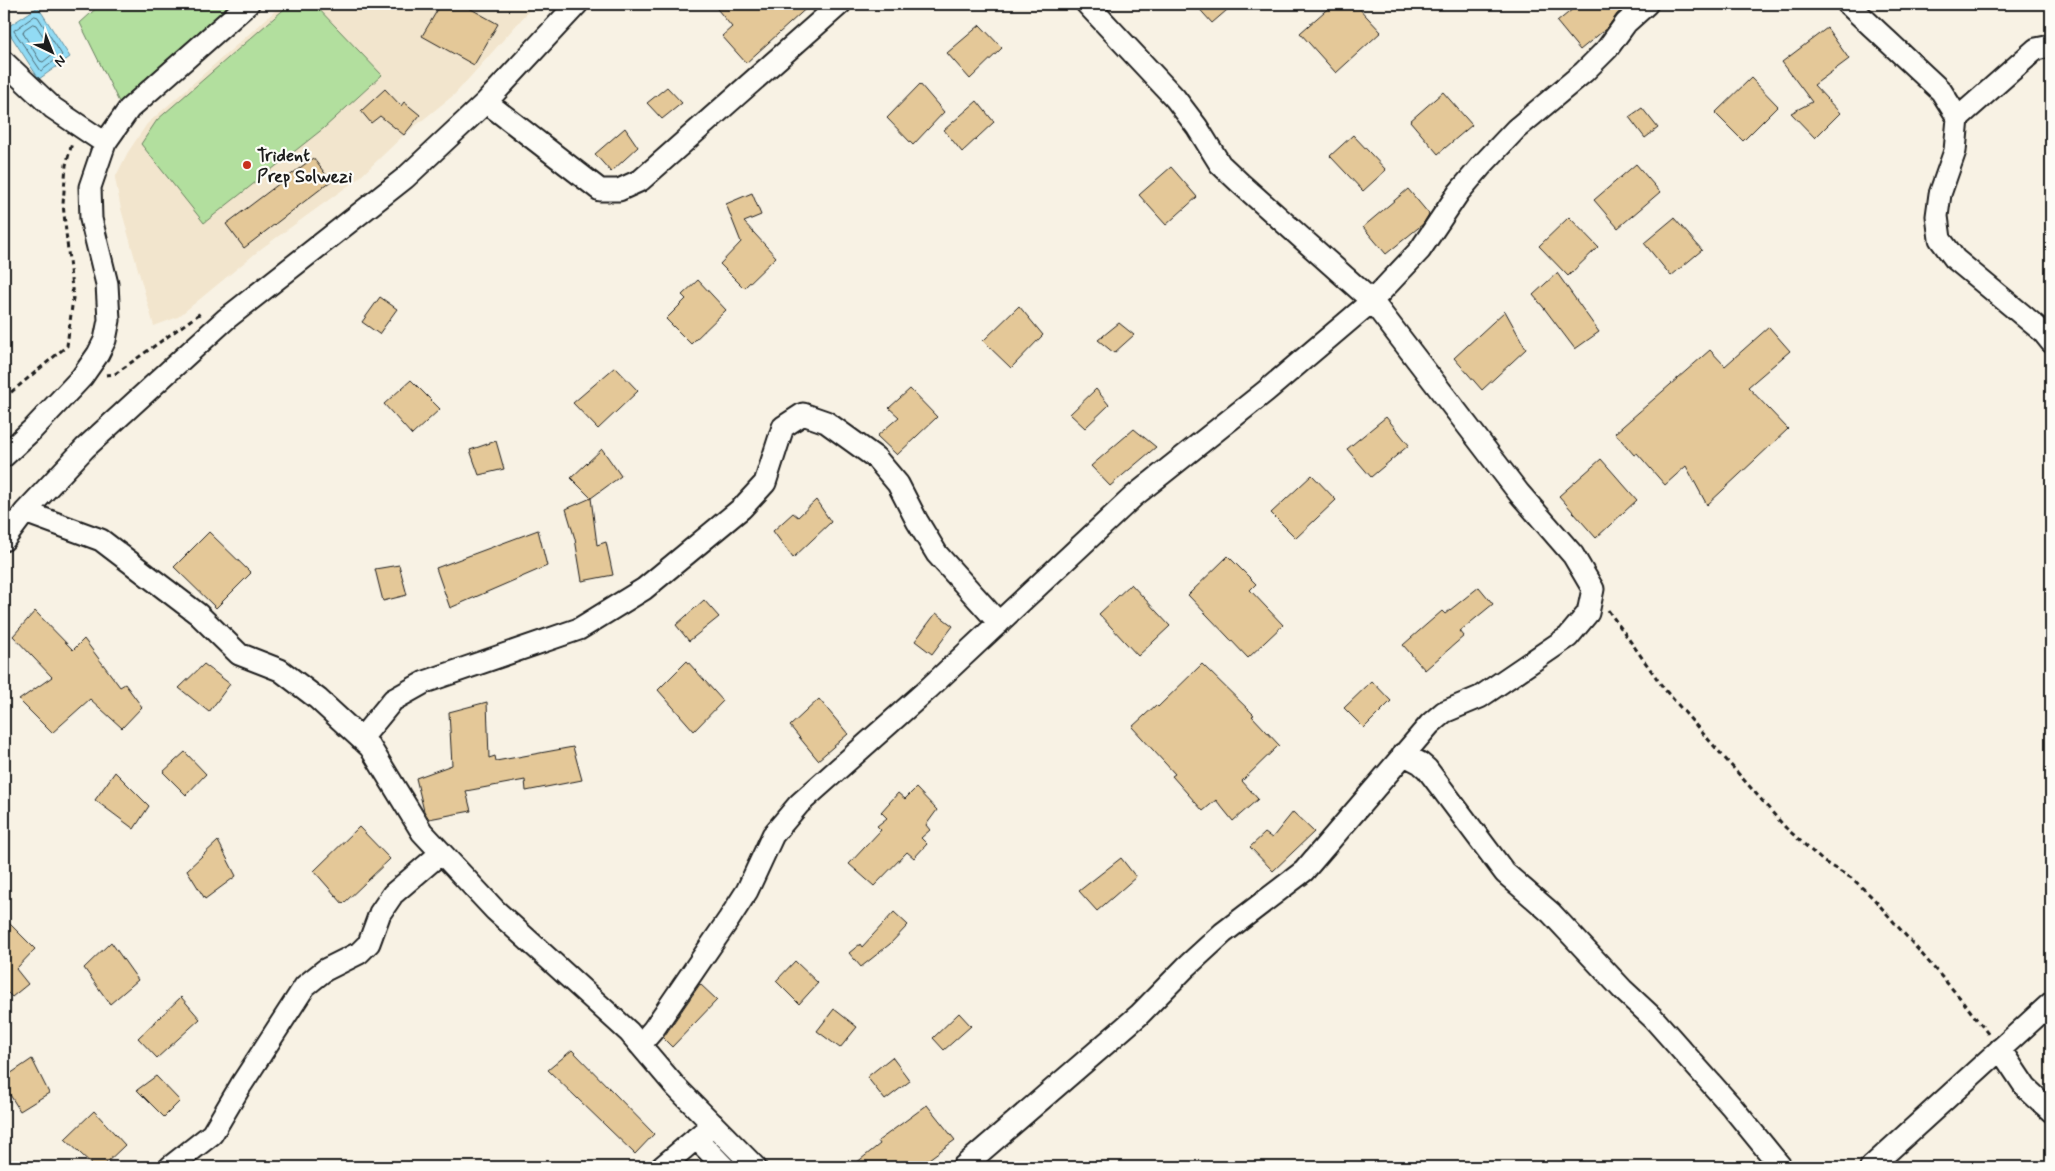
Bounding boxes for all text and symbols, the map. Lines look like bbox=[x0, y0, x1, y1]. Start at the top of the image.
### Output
north arrow bbox=[28, 28, 78, 78]
text: N bbox=[51, 51, 70, 71]
place label: Trident Prep Solwezi bbox=[257, 144, 352, 189]
marker: Trident Prep Solwezi bbox=[241, 159, 253, 171]

